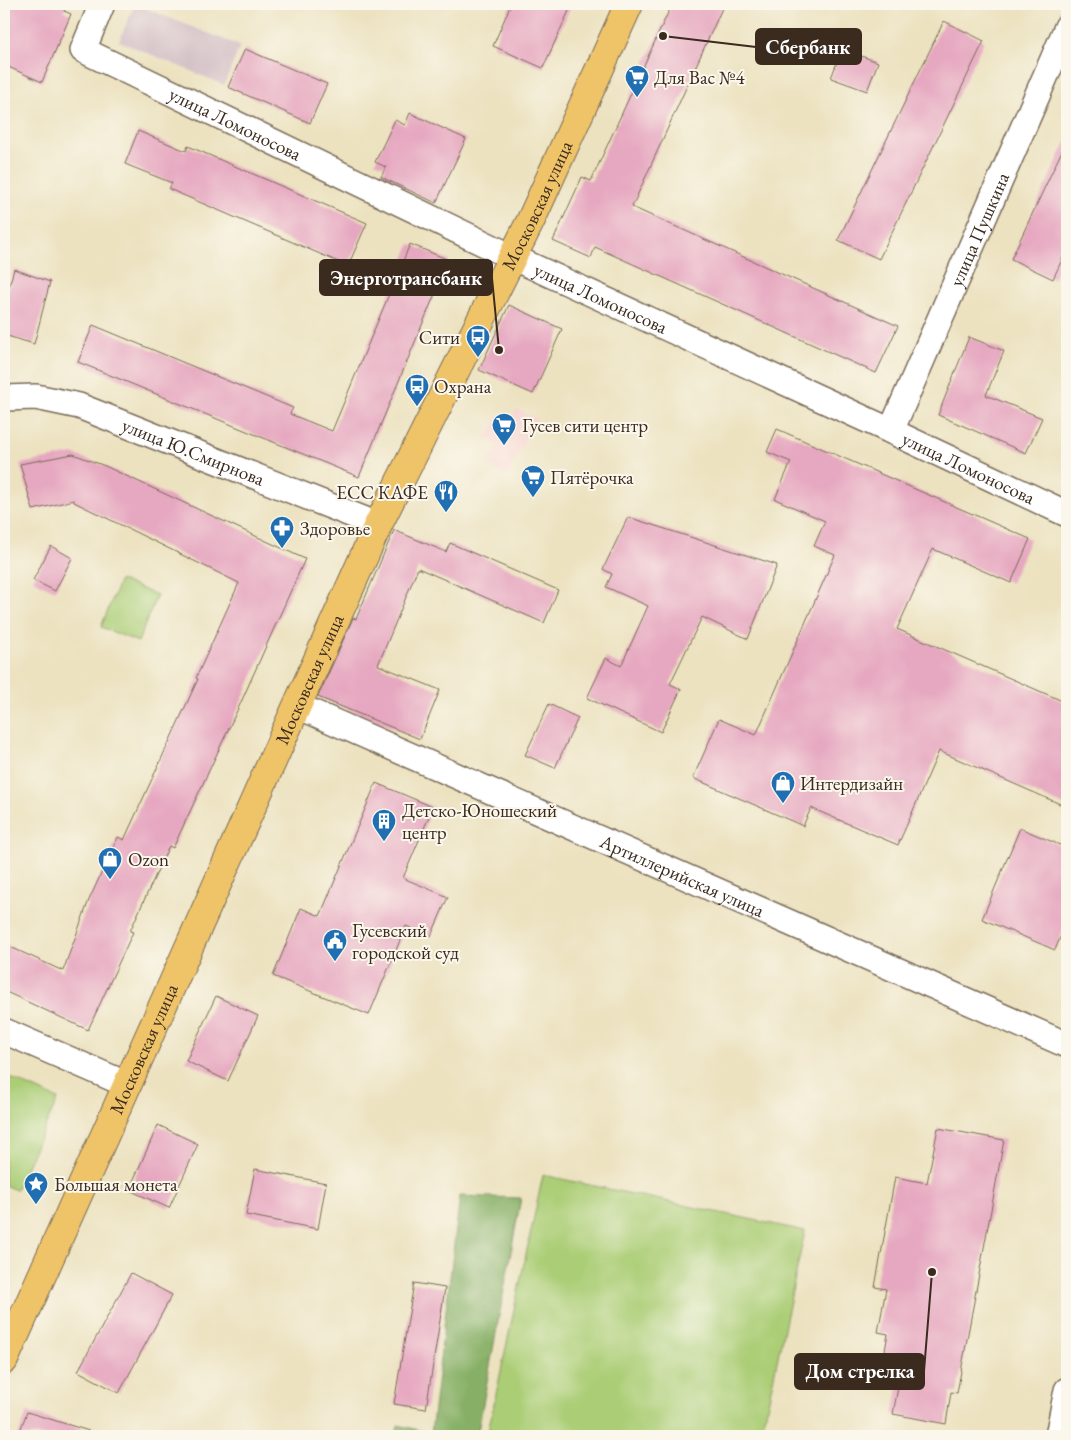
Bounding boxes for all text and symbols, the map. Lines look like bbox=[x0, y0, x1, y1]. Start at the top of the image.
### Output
callout: Сбербанк bbox=[756, 29, 861, 64]
text: Сбербанк bbox=[766, 34, 850, 60]
supermarket icon: Для Вас №4 bbox=[624, 64, 650, 98]
place label: Для Вас №4 bbox=[654, 65, 746, 90]
street label: улица Ломоносова bbox=[165, 81, 306, 167]
street label: Московская улица bbox=[496, 136, 579, 274]
street label: улица Пушкина bbox=[943, 168, 1015, 290]
street label: улица Ломоносова bbox=[530, 257, 672, 340]
callout: Энерготрансбанк bbox=[320, 260, 492, 295]
text: Энерготрансбанк bbox=[330, 265, 482, 291]
bus stop icon: Сити bbox=[465, 324, 491, 358]
place label: Сити bbox=[419, 325, 460, 350]
bus stop icon: Охрана bbox=[404, 373, 430, 407]
place label: Охрана bbox=[434, 374, 492, 399]
street label: улица Ю.Смирнова bbox=[118, 412, 268, 492]
supermarket icon: Гусев сити центр bbox=[491, 412, 517, 446]
place label: Гусев сити центр bbox=[522, 413, 648, 438]
street label: улица Ломоносова bbox=[898, 426, 1039, 510]
supermarket icon: Пятёрочка bbox=[520, 464, 546, 498]
place label: Пятёрочка bbox=[550, 465, 634, 490]
restaurant icon: ЕСС КАФЕ bbox=[433, 479, 459, 513]
place label: ЕСС КАФЕ bbox=[336, 480, 428, 505]
pharmacy icon: Здоровье bbox=[269, 515, 295, 549]
place label: Здоровье bbox=[300, 516, 370, 541]
street label: Московская улица bbox=[269, 610, 350, 749]
shop icon: Интердизайн bbox=[770, 770, 796, 804]
place label: Интердизайн bbox=[800, 771, 903, 796]
place label: Детско-Юношеский центр bbox=[402, 798, 557, 845]
building icon: Детско-Юношеский центр bbox=[371, 808, 397, 842]
street label: Артиллерийская улица bbox=[595, 828, 769, 923]
shop icon: Ozon bbox=[97, 846, 123, 880]
place label: Ozon bbox=[128, 847, 169, 872]
place label: Гусевский городской суд bbox=[352, 918, 459, 965]
public building icon: Гусевский городской суд bbox=[322, 928, 348, 962]
street label: Московская улица bbox=[104, 979, 184, 1118]
place icon: Большая монета bbox=[23, 1171, 49, 1205]
place label: Большая монета bbox=[54, 1172, 178, 1197]
callout: Дом стрелка bbox=[795, 1354, 924, 1389]
text: Дом стрелка bbox=[805, 1358, 915, 1384]

